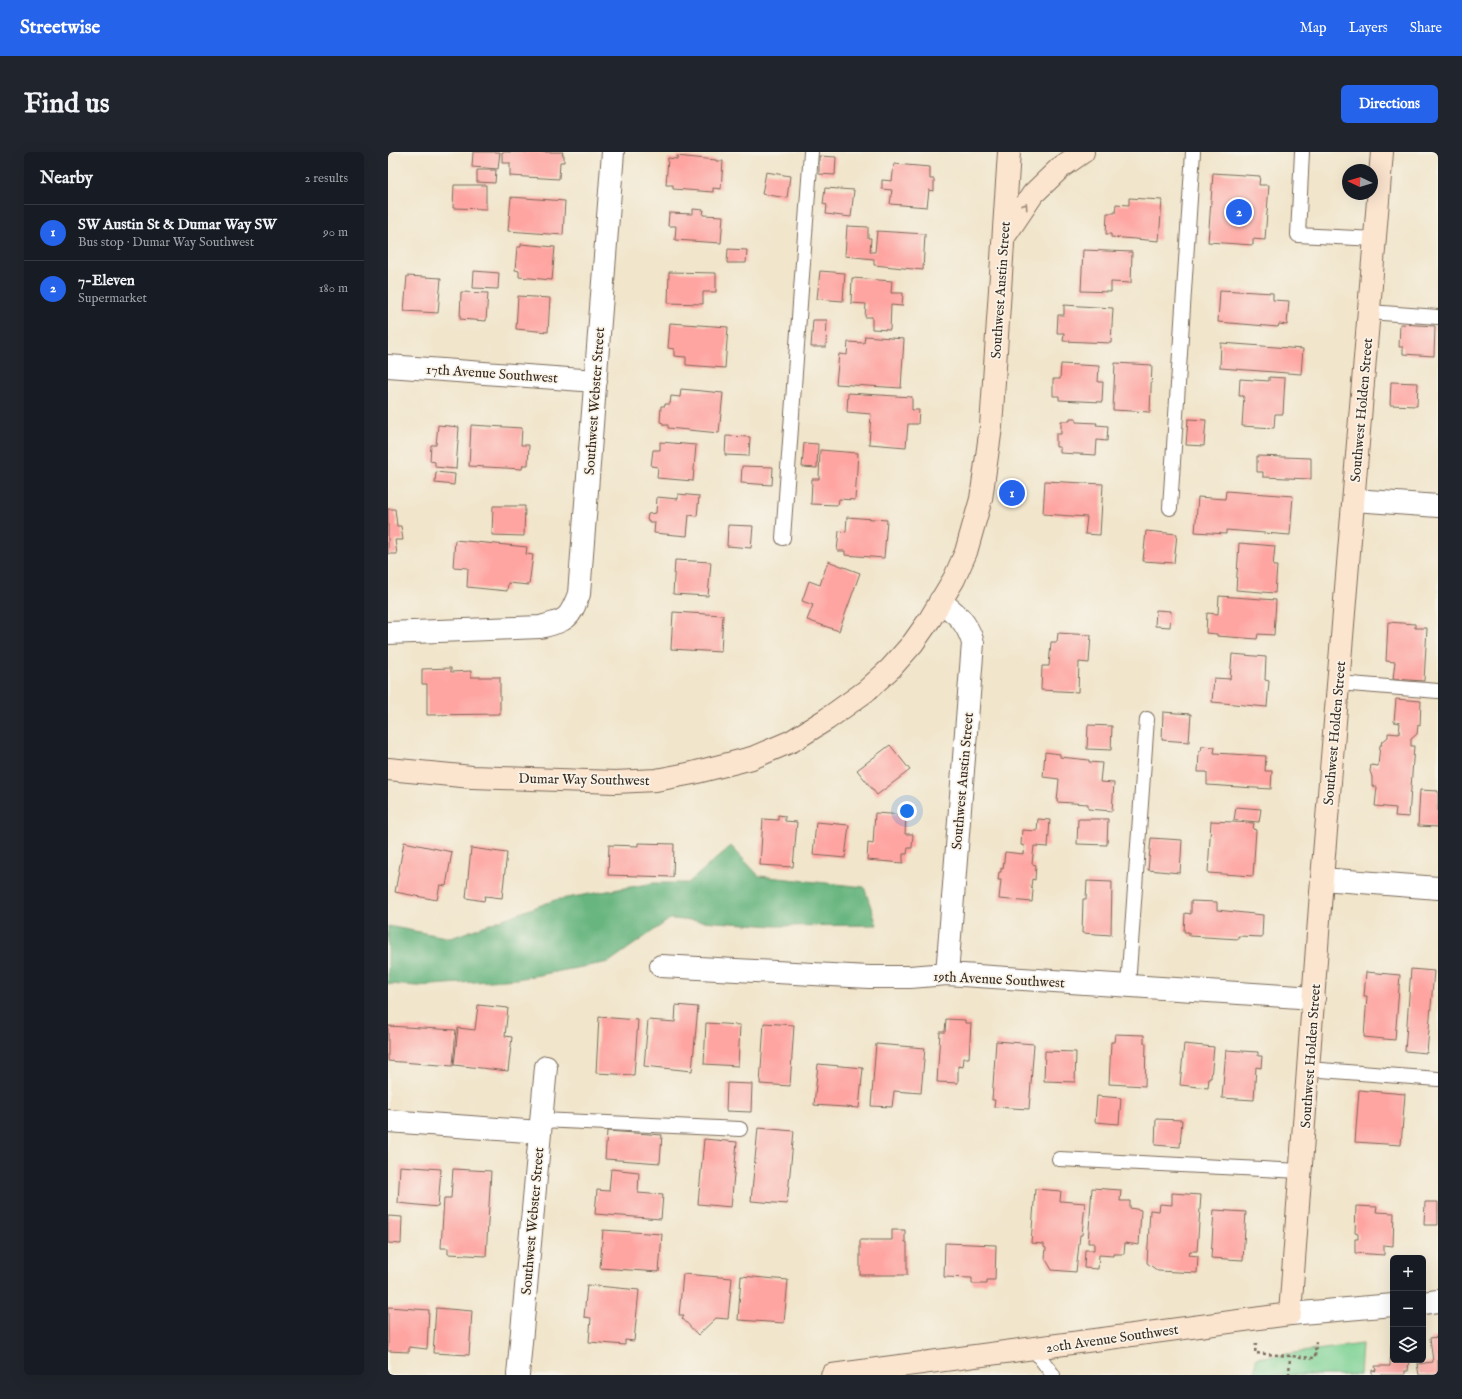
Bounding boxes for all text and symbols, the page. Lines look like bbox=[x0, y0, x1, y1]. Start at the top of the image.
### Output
text: Streetwise bbox=[20, 16, 100, 40]
text: Map bbox=[1300, 19, 1327, 37]
text: Layers bbox=[1349, 19, 1388, 37]
text: Share bbox=[1410, 19, 1442, 37]
button: Directions bbox=[1341, 85, 1438, 123]
text: Find us bbox=[24, 87, 110, 122]
north arrow bbox=[1342, 164, 1378, 200]
text: Nearby bbox=[40, 168, 93, 189]
text: 2 results bbox=[304, 170, 348, 187]
pin: 2 bbox=[1226, 197, 1252, 227]
one-way arrow bbox=[1021, 203, 1028, 210]
text: SW Austin St & Dumar Way SW bbox=[78, 215, 277, 234]
street label: Southwest Austin Street bbox=[987, 221, 1015, 359]
text: 1 bbox=[51, 224, 55, 241]
text: 90 m bbox=[323, 224, 348, 241]
text: Bus stop · Dumar Way Southwest bbox=[78, 234, 254, 251]
text: 7-Eleven bbox=[78, 271, 135, 290]
text: 2 bbox=[50, 280, 56, 297]
text: 180 m bbox=[319, 280, 348, 297]
text: Supermarket bbox=[78, 290, 147, 307]
street label: Southwest Webster Street bbox=[581, 326, 609, 476]
street label: Southwest Holden Street bbox=[1347, 337, 1377, 483]
street label: 17th Avenue Southwest bbox=[425, 360, 559, 388]
pin: 1 bbox=[999, 478, 1025, 508]
street label: Southwest Holden Street bbox=[1320, 660, 1350, 806]
street label: Southwest Austin Street bbox=[948, 711, 978, 851]
street label: Dumar Way Southwest bbox=[518, 770, 650, 790]
your location bbox=[897, 801, 917, 821]
street label: 19th Avenue Southwest bbox=[933, 968, 1065, 992]
street label: Southwest Holden Street bbox=[1297, 983, 1325, 1129]
street label: Southwest Webster Street bbox=[518, 1146, 548, 1296]
map controls bbox=[1390, 1255, 1426, 1363]
button: + bbox=[1390, 1255, 1426, 1291]
button: − bbox=[1390, 1291, 1426, 1327]
street label: 20th Avenue Southwest bbox=[1045, 1321, 1180, 1357]
button: layers bbox=[1390, 1327, 1426, 1363]

